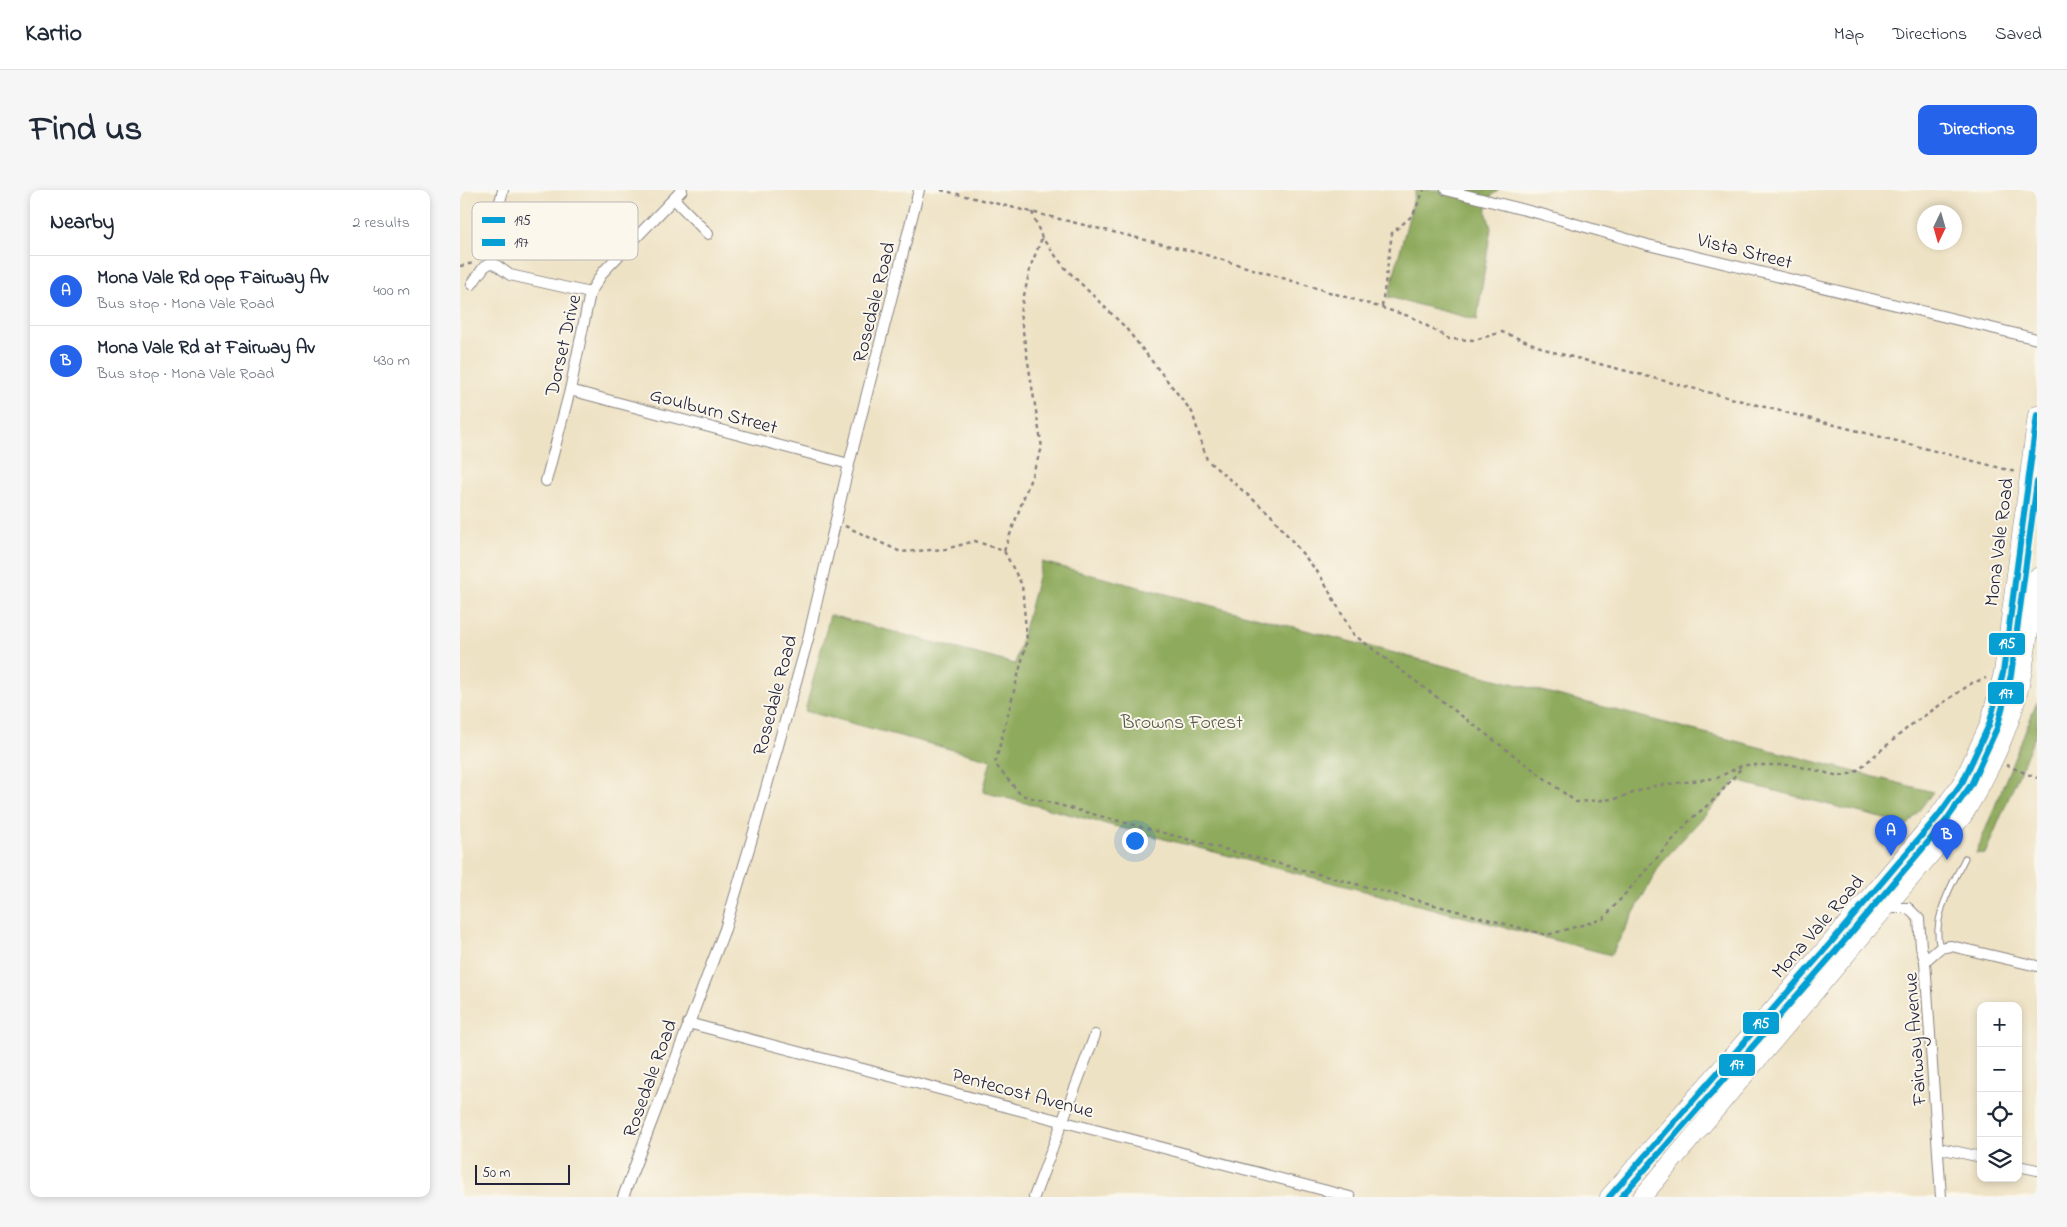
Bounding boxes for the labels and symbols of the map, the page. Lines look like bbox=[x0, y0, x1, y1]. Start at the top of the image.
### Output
legend bbox=[472, 202, 638, 260]
north arrow bbox=[1917, 205, 1962, 250]
text: 195 bbox=[514, 211, 531, 232]
street label: Vista Street bbox=[1693, 226, 1795, 278]
text: 197 bbox=[514, 233, 529, 254]
street label: Rosedale Road bbox=[846, 239, 904, 366]
street label: Dorset Drive bbox=[538, 292, 590, 400]
street label: Goulburn Street bbox=[646, 381, 781, 443]
street label: Mona Vale Road bbox=[1978, 476, 2023, 608]
street label: Rosedale Road bbox=[746, 632, 806, 759]
line badge: 195 bbox=[1988, 632, 2026, 656]
text: 195 bbox=[1999, 634, 2015, 655]
line badge: 197 bbox=[1987, 681, 2025, 705]
text: 197 bbox=[1999, 684, 2013, 705]
park label: Browns Forest bbox=[1120, 709, 1243, 738]
pin: A bbox=[1875, 815, 1907, 856]
pin: B bbox=[1931, 819, 1963, 860]
your location bbox=[1122, 828, 1148, 854]
street label: Mona Vale Road bbox=[1766, 869, 1872, 986]
street label: Fairway Avenue bbox=[1897, 971, 1936, 1107]
line badge: 195 bbox=[1742, 1011, 1780, 1035]
text: 195 bbox=[1753, 1014, 1769, 1035]
street label: Rosedale Road bbox=[617, 1016, 686, 1142]
line badge: 197 bbox=[1718, 1053, 1756, 1077]
text: 197 bbox=[1730, 1055, 1744, 1076]
street label: Pentecost Avenue bbox=[948, 1062, 1097, 1127]
scale bar bbox=[475, 1162, 570, 1185]

